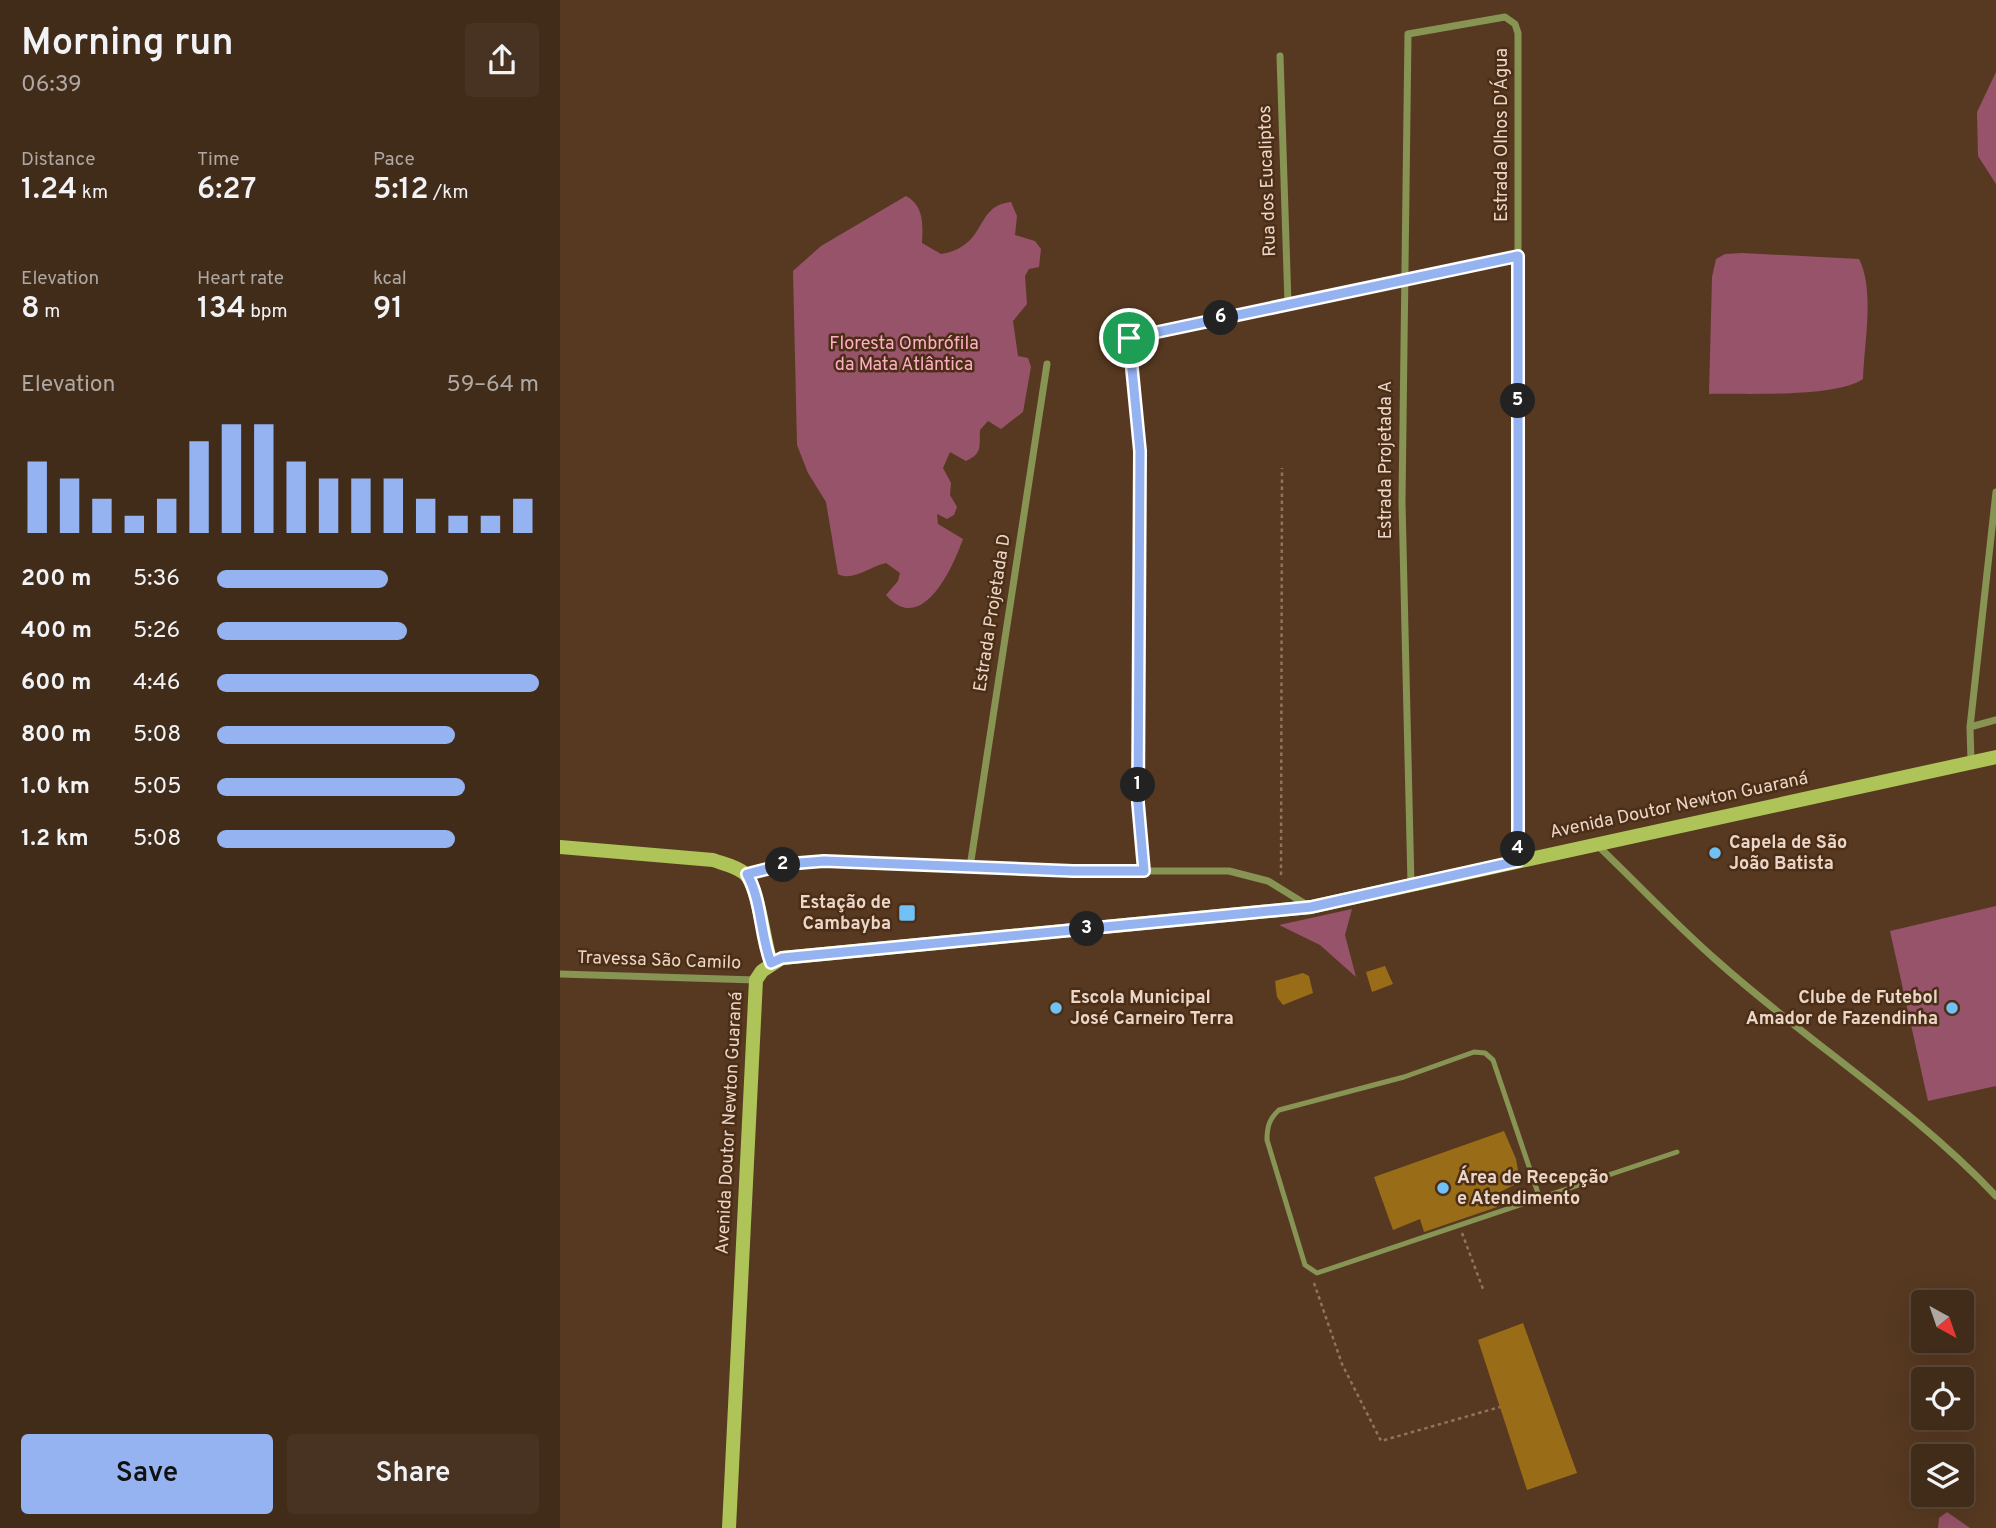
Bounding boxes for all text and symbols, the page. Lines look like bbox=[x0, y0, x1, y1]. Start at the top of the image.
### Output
text: Morning run bbox=[21, 20, 234, 69]
button: share bbox=[465, 23, 539, 97]
street label: Estrada Olhos D'Água bbox=[1489, 48, 1514, 222]
text: 06:39 bbox=[21, 71, 82, 100]
street label: Rua dos Eucaliptos bbox=[1254, 105, 1282, 257]
text: Distance bbox=[21, 148, 96, 172]
text: Time bbox=[197, 148, 240, 172]
text: Pace bbox=[373, 148, 415, 172]
text: 1.24 bbox=[21, 172, 77, 209]
text: 6:27 bbox=[197, 172, 256, 209]
text: 5:12 bbox=[373, 172, 429, 209]
text: km bbox=[77, 181, 108, 205]
text: /km bbox=[429, 181, 469, 205]
text: Elevation bbox=[21, 267, 99, 291]
text: Heart rate bbox=[197, 267, 284, 291]
text: kcal bbox=[373, 267, 407, 291]
text: 8 bbox=[21, 291, 40, 328]
text: 134 bbox=[197, 291, 246, 328]
text: 91 bbox=[373, 291, 403, 328]
text: m bbox=[40, 300, 60, 324]
text: bpm bbox=[246, 300, 288, 324]
pin: 6 bbox=[1204, 300, 1238, 336]
text: 6 bbox=[1215, 305, 1226, 329]
pin bbox=[1099, 308, 1159, 368]
icon: arrive bbox=[1110, 319, 1148, 357]
park label: Floresta Ombrófila da Mata Atlântica bbox=[829, 333, 979, 377]
text: Elevation bbox=[21, 371, 116, 400]
text: 59–64 m bbox=[447, 371, 539, 400]
street label: Estrada Projetada A bbox=[1375, 381, 1398, 539]
pin: 5 bbox=[1500, 384, 1536, 418]
text: 5 bbox=[1512, 388, 1523, 412]
street label: Estrada Projetada D bbox=[969, 532, 1017, 694]
text: 200 m bbox=[21, 565, 91, 594]
text: 5:36 bbox=[133, 565, 180, 594]
text: 400 m bbox=[21, 617, 92, 646]
text: 5:26 bbox=[133, 617, 180, 646]
text: 600 m bbox=[21, 669, 91, 698]
text: 4:46 bbox=[133, 669, 180, 698]
text: 800 m bbox=[21, 721, 91, 750]
text: 5:08 bbox=[133, 721, 181, 750]
street label: Avenida Doutor Newton Guaraná bbox=[1548, 767, 1810, 845]
pin: 1 bbox=[1120, 768, 1156, 802]
text: 1 bbox=[1134, 772, 1141, 796]
text: 1.0 km bbox=[21, 773, 90, 802]
text: 5:05 bbox=[133, 773, 182, 802]
text: 1.2 km bbox=[21, 825, 89, 854]
text: 5:08 bbox=[133, 825, 181, 854]
pin: 4 bbox=[1500, 832, 1536, 866]
place label: Capela de São João Batista bbox=[1729, 832, 1847, 876]
text: 4 bbox=[1511, 836, 1524, 860]
marker: Capela de São João Batista bbox=[1707, 845, 1723, 861]
pin: 2 bbox=[766, 848, 801, 882]
text: 2 bbox=[777, 852, 788, 876]
place label: Estação de Cambayba bbox=[800, 892, 891, 936]
marker: Estação de Cambayba bbox=[897, 903, 917, 923]
pin: 3 bbox=[1070, 912, 1104, 946]
text: 3 bbox=[1081, 916, 1092, 940]
street label: Travessa São Camilo bbox=[576, 947, 742, 975]
place label: Escola Municipal José Carneiro Terra bbox=[1070, 987, 1234, 1031]
place label: Clube de Futebol Amador de Fazendinha bbox=[1746, 987, 1938, 1031]
street label: Avenida Doutor Newton Guaraná bbox=[712, 991, 748, 1255]
marker: Escola Municipal José Carneiro Terra bbox=[1048, 1000, 1064, 1016]
marker: Clube de Futebol Amador de Fazendinha bbox=[1944, 1000, 1960, 1016]
place label: Área de Recepção e Atendimento bbox=[1457, 1165, 1609, 1211]
marker: Área de Recepção e Atendimento bbox=[1435, 1180, 1451, 1196]
north arrow bbox=[1911, 1290, 1974, 1353]
map controls bbox=[1911, 1290, 1974, 1507]
button: locate bbox=[1911, 1367, 1974, 1430]
button: Save bbox=[21, 1434, 273, 1514]
button: Share bbox=[287, 1434, 539, 1514]
button: layers bbox=[1911, 1444, 1974, 1507]

